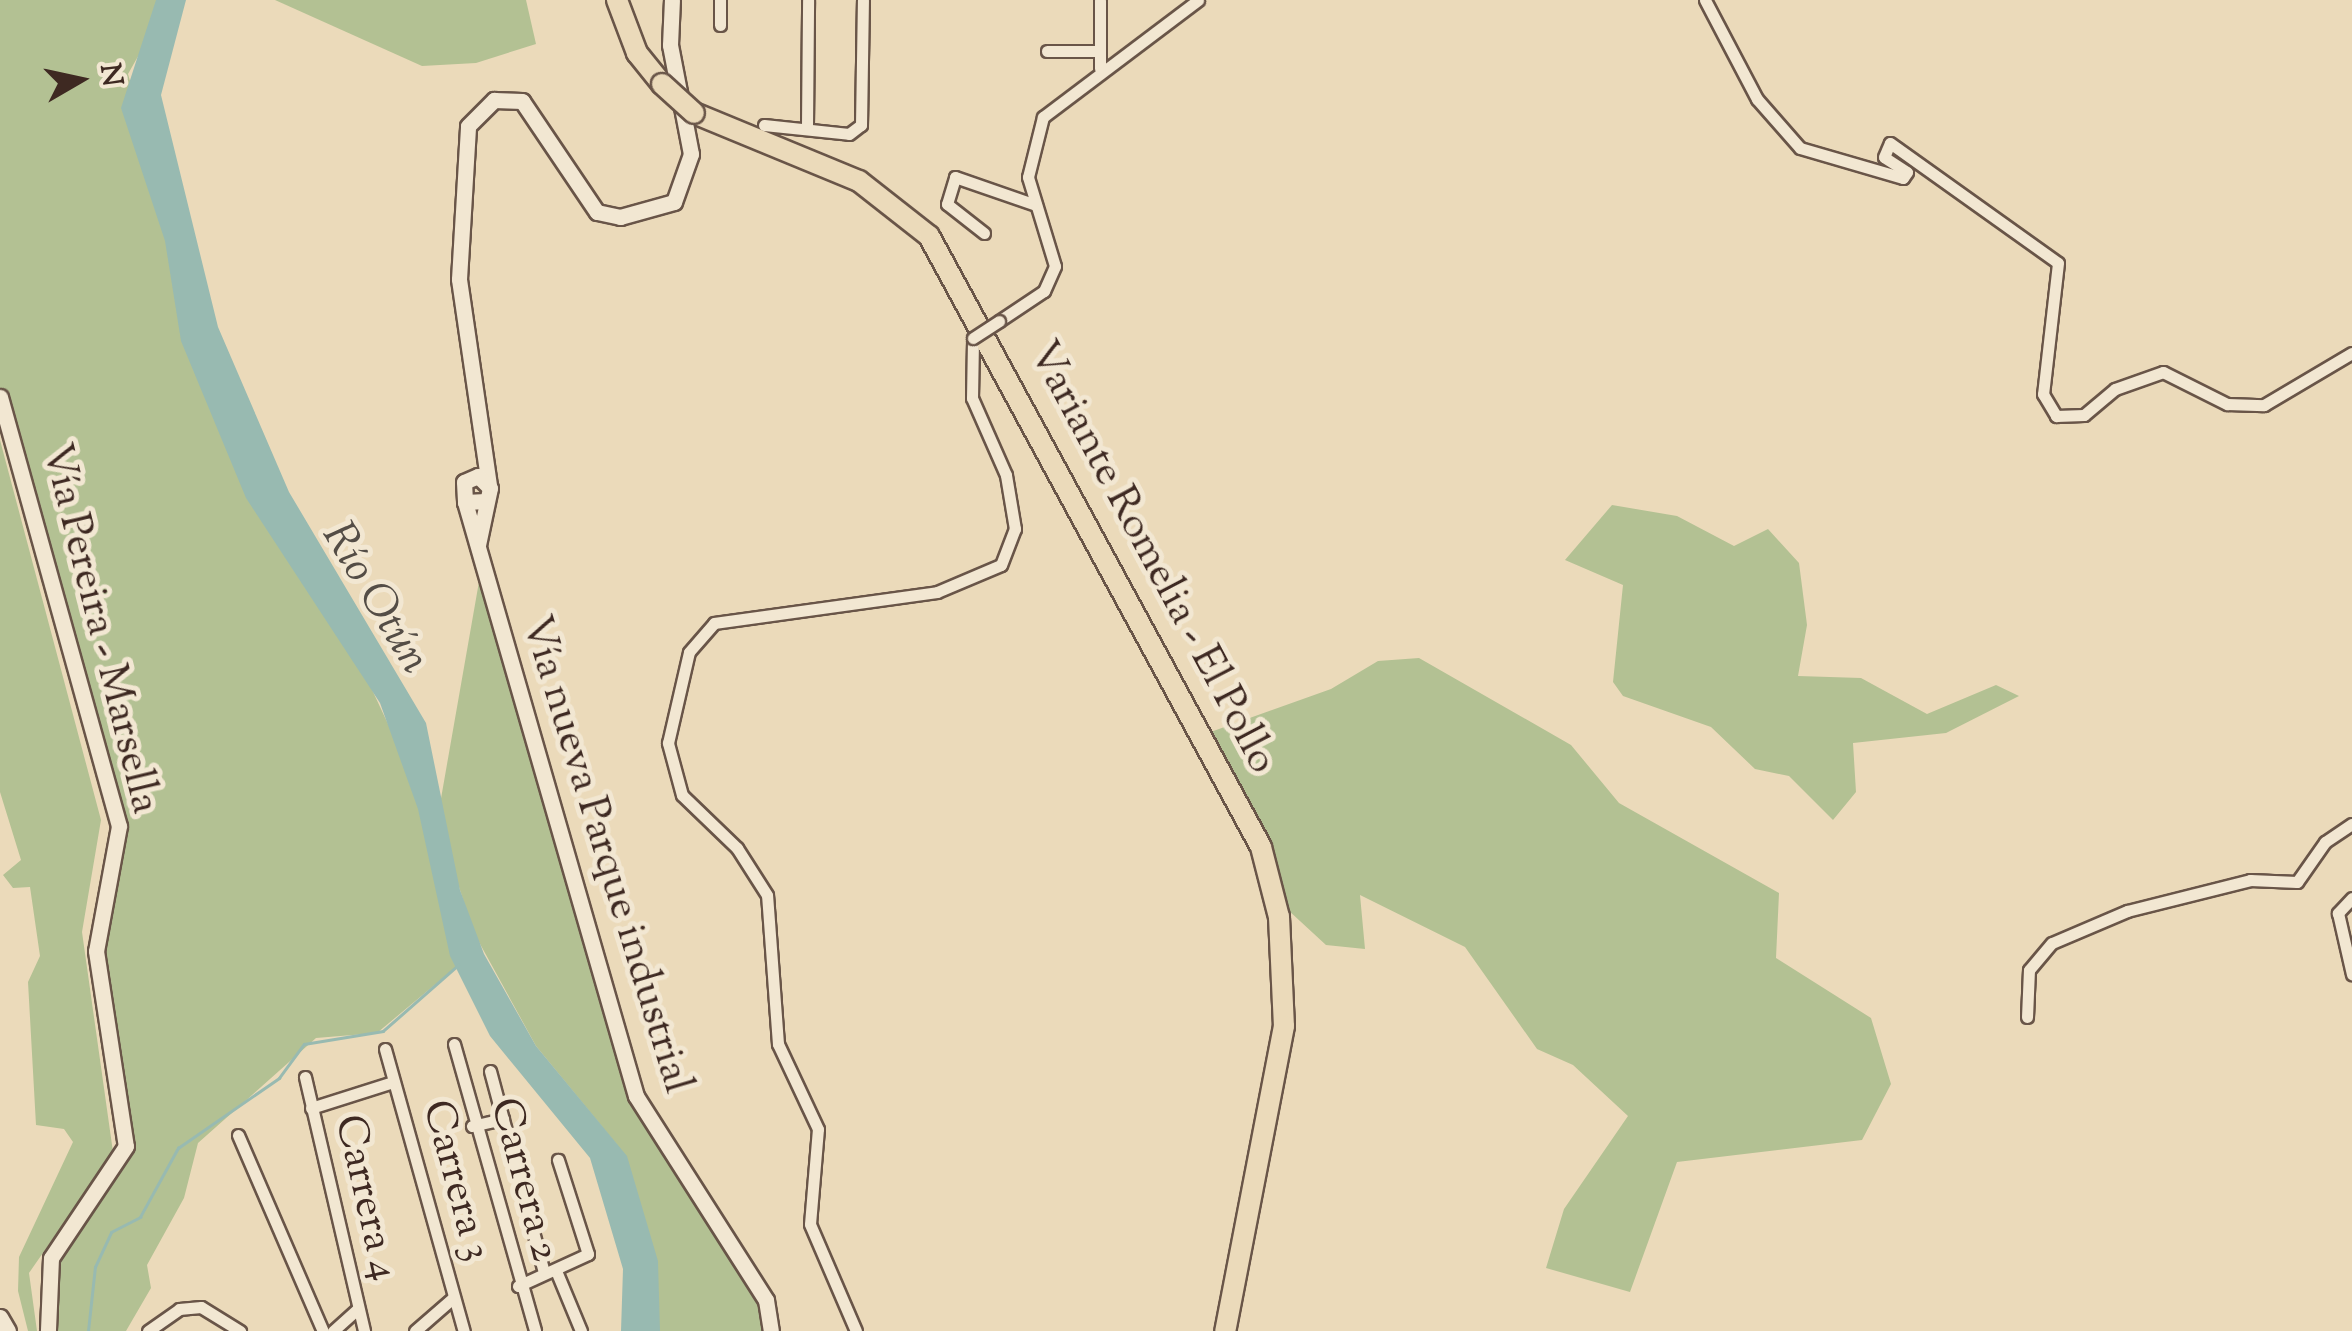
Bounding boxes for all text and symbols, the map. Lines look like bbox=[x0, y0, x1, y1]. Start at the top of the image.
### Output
north arrow bbox=[30, 30, 130, 130]
text: N bbox=[88, 61, 131, 89]
street label: Variante Romelia - El Pollo bbox=[1016, 333, 1286, 783]
street label: Vía Pereira - Marsella bbox=[29, 439, 169, 819]
water label: Río Otún bbox=[308, 514, 440, 684]
street label: Vía nueva Parque industrial bbox=[508, 610, 702, 1100]
street label: Carrera 2 bbox=[477, 1093, 569, 1267]
street label: Carrera 3 bbox=[409, 1095, 501, 1267]
street label: Carrera 4 bbox=[322, 1110, 408, 1286]

